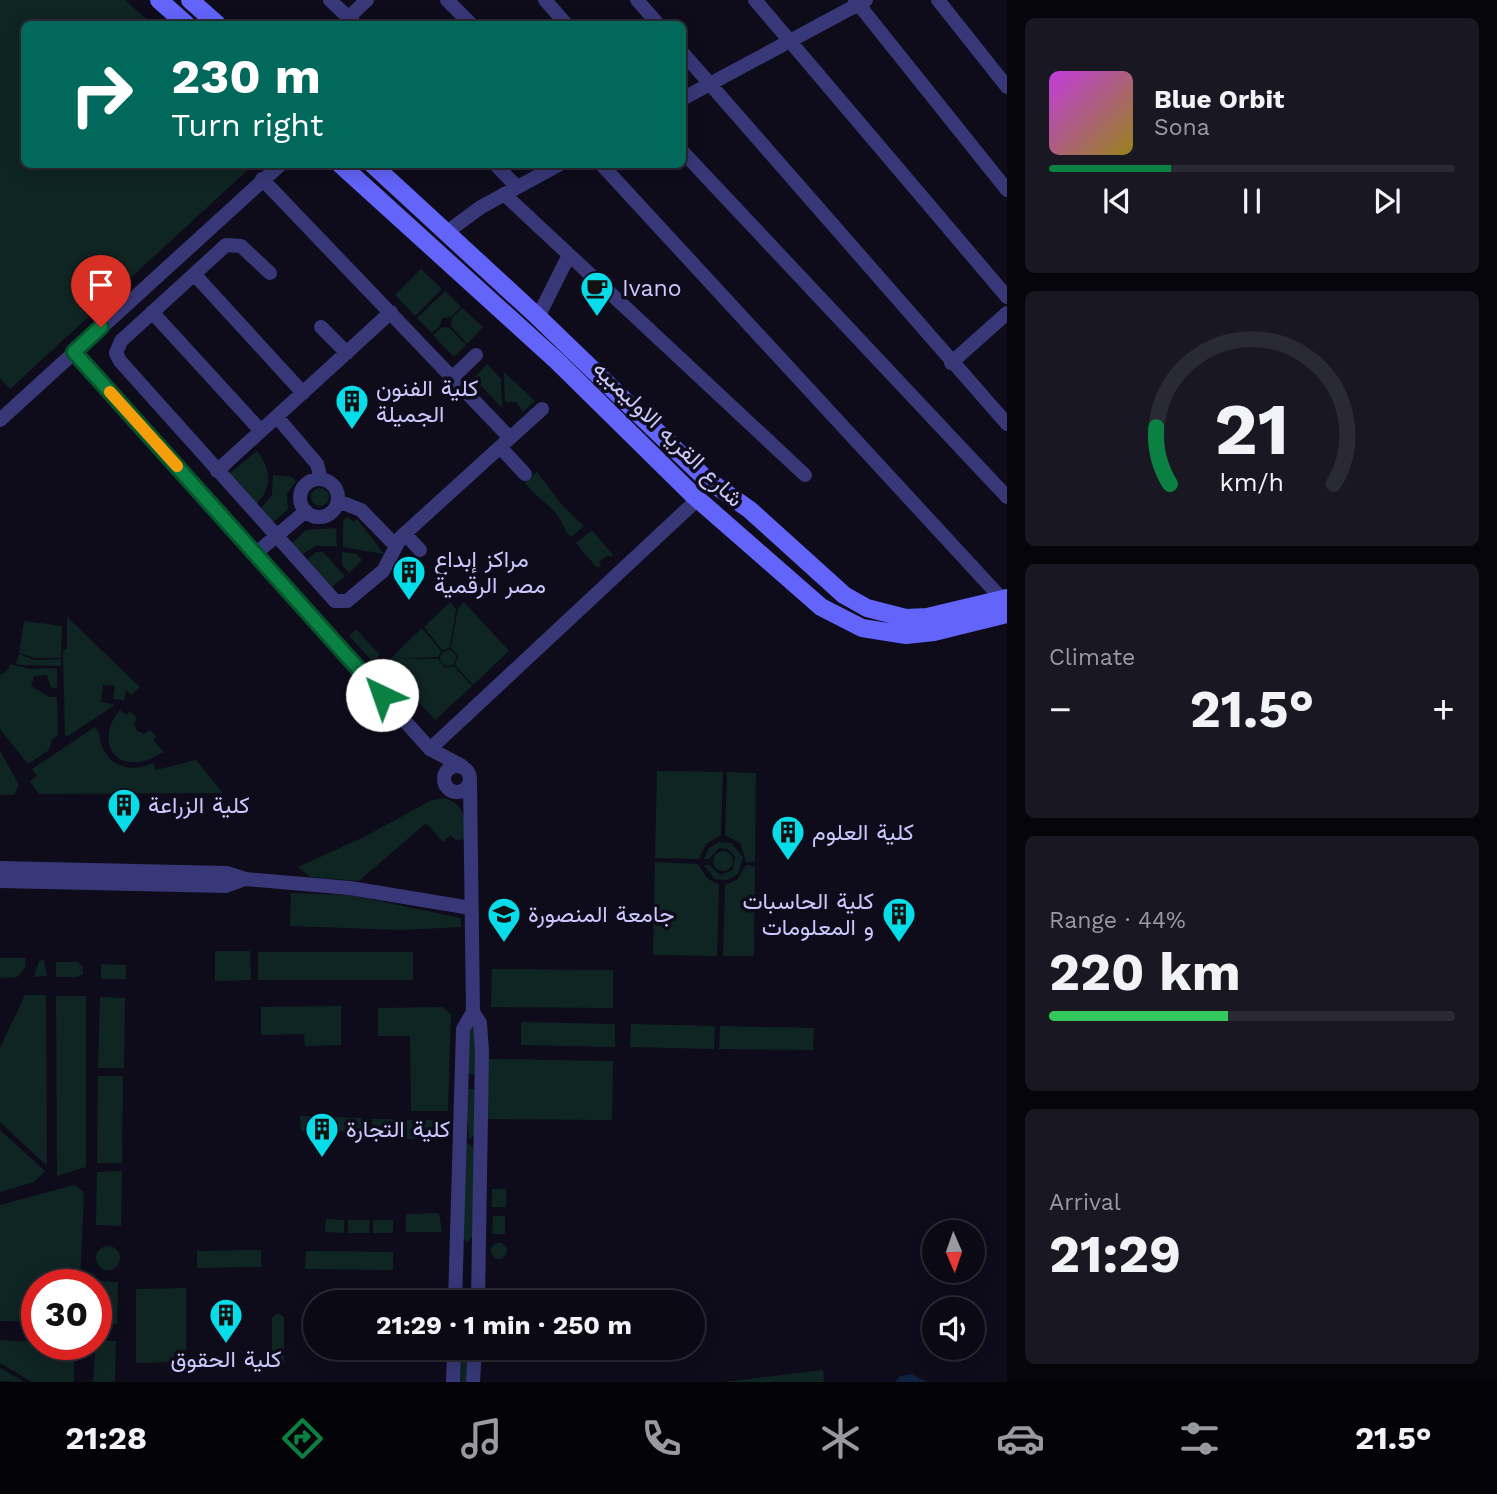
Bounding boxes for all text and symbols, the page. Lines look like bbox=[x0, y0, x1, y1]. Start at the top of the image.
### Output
text: 230 m bbox=[171, 47, 321, 105]
icon: right bbox=[56, 49, 147, 140]
text: Blue Orbit bbox=[1154, 84, 1284, 114]
text: Turn right bbox=[171, 106, 323, 144]
text: Sona bbox=[1154, 114, 1210, 141]
icon: previous bbox=[1098, 182, 1136, 220]
icon: pause bbox=[1233, 182, 1271, 220]
icon: next bbox=[1368, 182, 1406, 220]
pin bbox=[71, 255, 131, 327]
icon: arrive bbox=[82, 266, 120, 304]
cafe icon: Ivano bbox=[578, 269, 616, 318]
place label: Ivano bbox=[622, 275, 682, 302]
street label: شارع القريه الاوليمبيه bbox=[586, 355, 749, 514]
place label: كلية الفنون الجميلة bbox=[376, 375, 479, 428]
building icon: كلية الفنون الجميلة bbox=[333, 382, 371, 431]
text: 21 bbox=[1215, 387, 1289, 473]
text: km/h bbox=[1220, 468, 1284, 497]
place label: مراكز إبداع مصر الرقمية bbox=[434, 546, 546, 600]
building icon: مراكز إبداع مصر الرقمية bbox=[390, 553, 428, 602]
text: Climate bbox=[1049, 644, 1135, 671]
position arrow bbox=[345, 658, 419, 732]
text: 21.5° bbox=[1190, 679, 1314, 740]
text: − bbox=[1049, 687, 1072, 731]
text: + bbox=[1432, 687, 1455, 731]
building icon: كلية الزراعة bbox=[105, 786, 143, 835]
place label: كلية الزراعة bbox=[148, 792, 250, 820]
building icon: كلية العلوم bbox=[769, 813, 807, 862]
place label: كلية العلوم bbox=[812, 819, 914, 847]
place label: كلية الحاسبات و المعلومات bbox=[742, 888, 874, 942]
school or university icon: جامعة المنصورة bbox=[485, 895, 523, 944]
building icon: كلية الحاسبات و المعلومات bbox=[880, 895, 918, 944]
place label: جامعة المنصورة bbox=[528, 901, 674, 929]
text: Range · 44% bbox=[1049, 907, 1186, 934]
text: 220 km bbox=[1049, 942, 1241, 1003]
building icon: كلية التجارة bbox=[303, 1110, 341, 1159]
place label: كلية التجارة bbox=[346, 1116, 450, 1144]
text: Arrival bbox=[1049, 1189, 1121, 1216]
north arrow bbox=[922, 1220, 985, 1283]
map controls bbox=[922, 1220, 985, 1360]
text: 21:29 bbox=[1049, 1224, 1181, 1285]
speed limit sign: 30 bbox=[21, 1269, 112, 1360]
building icon: كلية الحقوق bbox=[207, 1296, 245, 1345]
button: sound bbox=[922, 1297, 985, 1360]
text: 21:29 · 1 min · 250 m bbox=[376, 1310, 632, 1340]
place label: كلية الحقوق bbox=[171, 1346, 281, 1374]
icon: directions bbox=[278, 1414, 327, 1463]
icon: music bbox=[457, 1414, 506, 1463]
icon: phone bbox=[637, 1414, 686, 1463]
icon: climate bbox=[816, 1414, 865, 1463]
icon: car bbox=[996, 1414, 1045, 1463]
icon: filters bbox=[1175, 1414, 1224, 1463]
text: 21:28 bbox=[65, 1419, 147, 1457]
text: 21.5° bbox=[1355, 1419, 1432, 1457]

